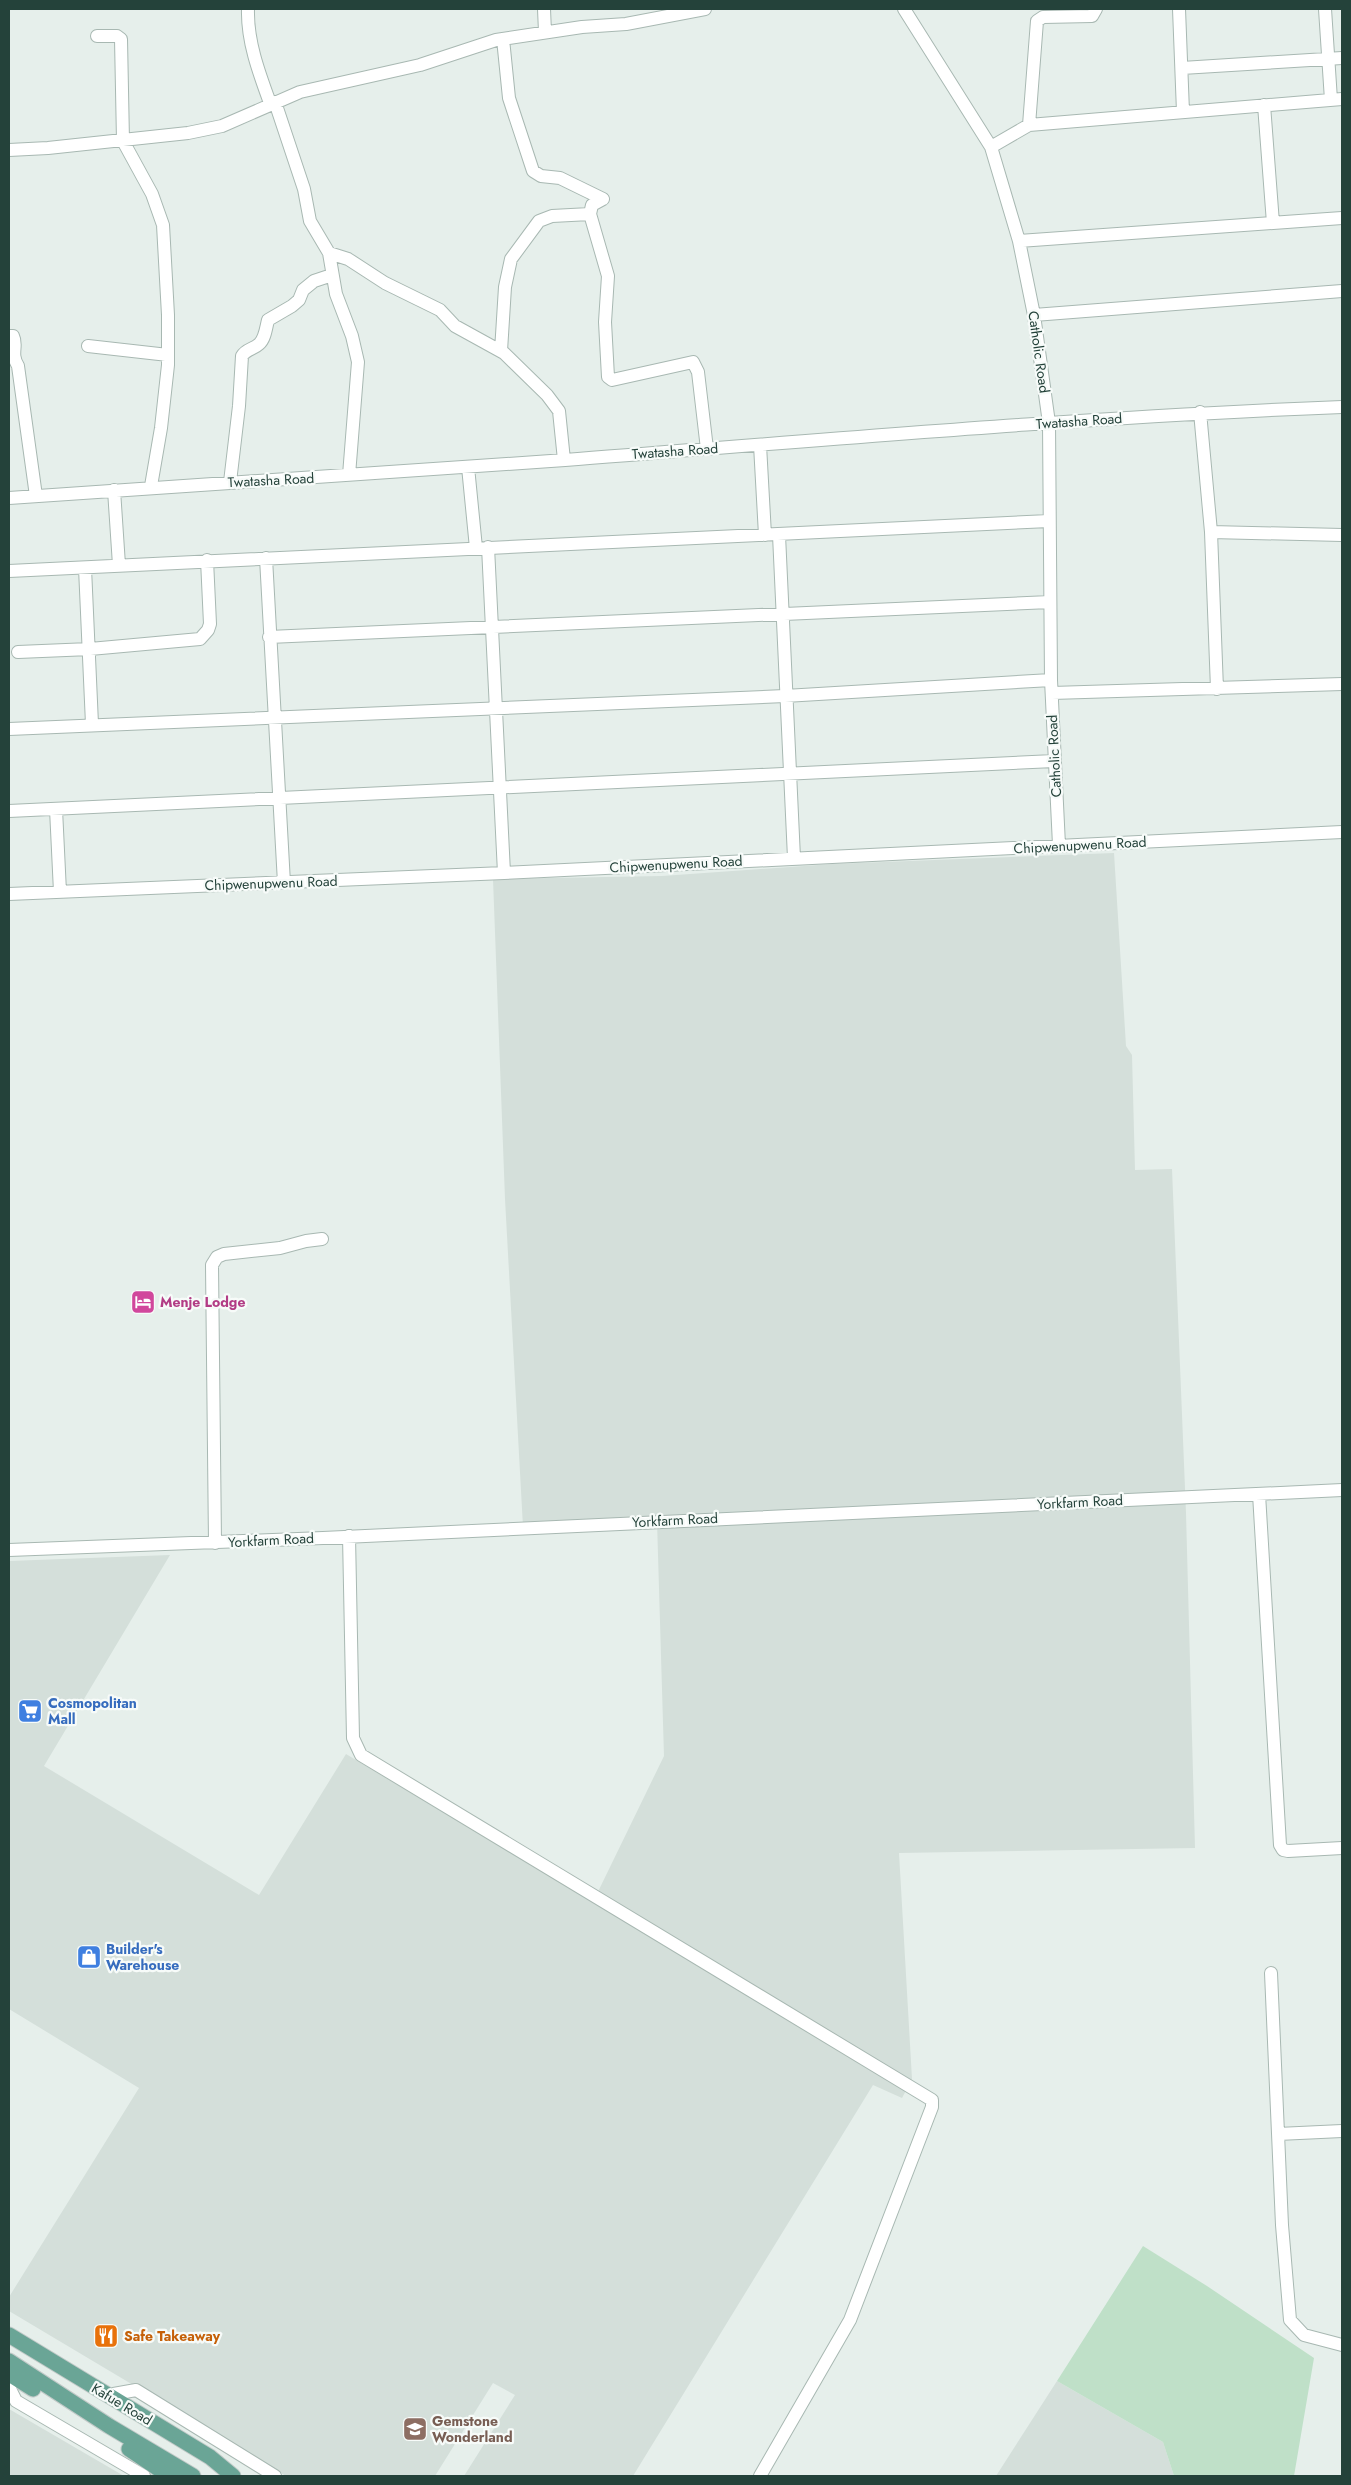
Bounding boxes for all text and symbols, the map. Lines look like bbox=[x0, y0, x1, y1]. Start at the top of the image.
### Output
street label: Catholic Road bbox=[1023, 310, 1055, 394]
street label: Twatasha Road bbox=[1035, 408, 1123, 434]
street label: Twatasha Road bbox=[631, 438, 719, 464]
street label: Twatasha Road bbox=[227, 468, 315, 492]
street label: Catholic Road bbox=[1042, 714, 1066, 798]
street label: Chipwenupwenu Road bbox=[1013, 832, 1147, 858]
street label: Chipwenupwenu Road bbox=[609, 851, 743, 877]
street label: Chipwenupwenu Road bbox=[204, 871, 338, 895]
hotel icon: Menje Lodge bbox=[130, 1289, 156, 1315]
place label: Menje Lodge bbox=[160, 1292, 245, 1312]
street label: Yorkfarm Road bbox=[1037, 1490, 1123, 1514]
street label: Yorkfarm Road bbox=[632, 1508, 718, 1532]
street label: Yorkfarm Road bbox=[228, 1528, 314, 1552]
place label: Cosmopolitan Mall bbox=[48, 1693, 137, 1729]
supermarket icon: Cosmopolitan Mall bbox=[17, 1698, 43, 1724]
place label: Builder's Warehouse bbox=[106, 1939, 179, 1975]
shop icon: Builder's Warehouse bbox=[76, 1944, 102, 1970]
restaurant icon: Safe Takeaway bbox=[93, 2323, 119, 2349]
place label: Safe Takeaway bbox=[124, 2326, 221, 2346]
street label: Kafue Road bbox=[88, 2378, 156, 2430]
place label: Gemstone Wonderland bbox=[432, 2411, 513, 2447]
school or university icon: Gemstone Wonderland bbox=[402, 2416, 428, 2442]

